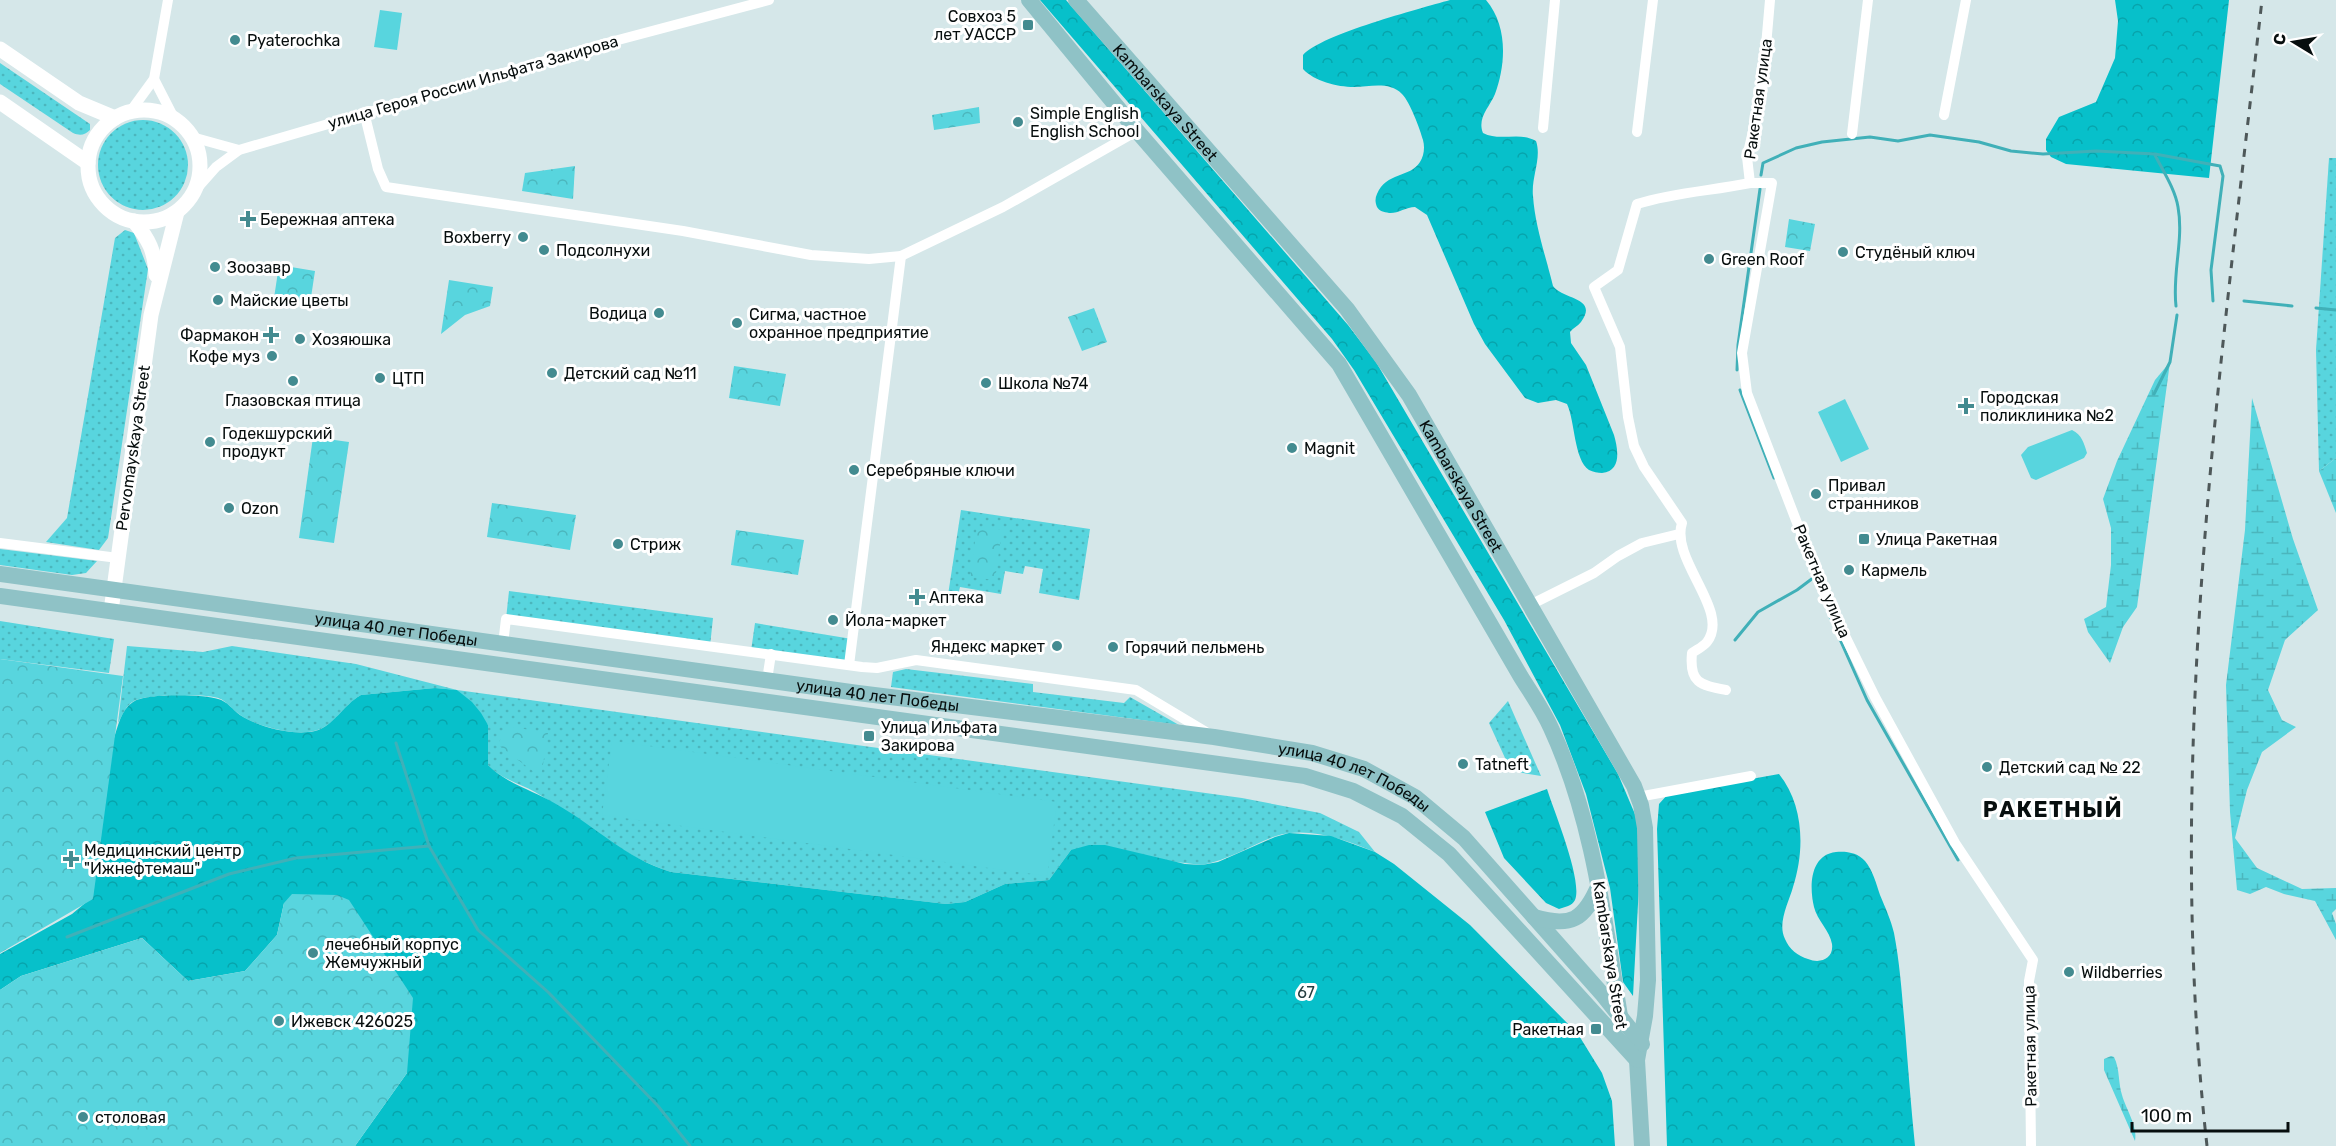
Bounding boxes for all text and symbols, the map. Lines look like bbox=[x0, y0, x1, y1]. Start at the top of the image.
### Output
place label: Совхоз 5 лет УАССР bbox=[934, 7, 1016, 44]
north arrow bbox=[2264, 12, 2324, 72]
marker: Совхоз 5 лет УАССР bbox=[1021, 18, 1035, 32]
place label: Pyaterochka bbox=[247, 31, 340, 50]
street label: улица Героя России Ильфата Закирова bbox=[326, 31, 620, 133]
text: С bbox=[2269, 32, 2290, 47]
marker: Pyaterochka bbox=[228, 33, 242, 47]
street label: Ракетная улица bbox=[1740, 37, 1776, 161]
street label: Kambarskaya Street bbox=[1109, 40, 1222, 165]
place label: Simple English English School bbox=[1030, 104, 1139, 141]
marker: Simple English English School bbox=[1011, 115, 1025, 129]
place label: Бережная аптека bbox=[260, 210, 395, 229]
marker: Бережная аптека bbox=[241, 212, 255, 226]
place label: Boxberry bbox=[443, 228, 511, 247]
marker: Boxberry bbox=[516, 230, 530, 244]
place label: Подсолнухи bbox=[556, 241, 650, 260]
marker: Подсолнухи bbox=[537, 243, 551, 257]
place label: Студёный ключ bbox=[1855, 243, 1975, 262]
marker: Студёный ключ bbox=[1836, 245, 1850, 259]
place label: Green Roof bbox=[1721, 250, 1805, 269]
marker: Green Roof bbox=[1702, 252, 1716, 266]
place label: Зоозавр bbox=[227, 258, 291, 277]
marker: Зоозавр bbox=[208, 260, 222, 274]
place label: Майские цветы bbox=[230, 291, 349, 310]
marker: Майские цветы bbox=[211, 293, 225, 307]
place label: Водица bbox=[589, 304, 647, 323]
place label: Сигма, частное охранное предприятие bbox=[749, 305, 929, 342]
marker: Водица bbox=[652, 306, 666, 320]
marker: Сигма, частное охранное предприятие bbox=[730, 316, 744, 330]
place label: Фармакон bbox=[180, 326, 259, 345]
marker: Фармакон bbox=[264, 328, 278, 342]
place label: Хозяюшка bbox=[312, 330, 391, 349]
marker: Хозяюшка bbox=[293, 332, 307, 346]
place label: Кофе муз bbox=[189, 347, 260, 366]
marker: Кофе муз bbox=[265, 349, 279, 363]
street label: Pervomayskaya Street bbox=[112, 364, 154, 532]
place label: Детский сад №11 bbox=[564, 364, 697, 383]
marker: Детский сад №11 bbox=[545, 366, 559, 380]
place label: ЦТП bbox=[392, 369, 424, 388]
marker: ЦТП bbox=[373, 371, 387, 385]
marker: Глазовская птица bbox=[286, 374, 300, 388]
place label: Школа №74 bbox=[998, 374, 1088, 393]
marker: Школа №74 bbox=[979, 376, 993, 390]
place label: Городская поликлиника №2 bbox=[1980, 388, 2114, 425]
place label: Глазовская птица bbox=[225, 391, 361, 410]
marker: Городская поликлиника №2 bbox=[1957, 397, 1975, 415]
street label: Kambarskaya Street bbox=[1416, 416, 1507, 556]
place label: Годекшурский продукт bbox=[222, 424, 333, 461]
marker: Годекшурский продукт bbox=[203, 435, 217, 449]
place label: Magnit bbox=[1304, 439, 1355, 458]
marker: Magnit bbox=[1285, 441, 1299, 455]
place label: Серебряные ключи bbox=[866, 461, 1015, 480]
marker: Серебряные ключи bbox=[847, 463, 861, 477]
place label: Привал странников bbox=[1828, 476, 1919, 513]
marker: Привал странников bbox=[1809, 487, 1823, 501]
place label: Ozon bbox=[241, 499, 279, 518]
marker: Ozon bbox=[222, 501, 236, 515]
street label: Ракетная улица bbox=[1789, 521, 1855, 641]
place label: Улица Ракетная bbox=[1876, 530, 1998, 549]
marker: Улица Ракетная bbox=[1857, 532, 1871, 546]
place label: Стриж bbox=[630, 535, 681, 554]
marker: Стриж bbox=[611, 537, 625, 551]
place label: Кармель bbox=[1861, 561, 1927, 580]
marker: Кармель bbox=[1842, 563, 1856, 577]
place label: Аптека bbox=[929, 588, 984, 607]
marker: Аптека bbox=[910, 590, 924, 604]
street label: улица 40 лет Победы bbox=[314, 608, 479, 650]
place label: Йола-маркет bbox=[845, 611, 946, 630]
marker: Йола-маркет bbox=[826, 613, 840, 627]
place label: Яндекс маркет bbox=[931, 637, 1045, 656]
place label: Горячий пельмень bbox=[1125, 638, 1264, 657]
marker: Яндекс маркет bbox=[1050, 639, 1064, 653]
marker: Горячий пельмень bbox=[1106, 640, 1120, 654]
street label: улица 40 лет Победы bbox=[795, 675, 960, 715]
place label: Улица Ильфата Закирова bbox=[881, 718, 997, 755]
marker: Улица Ильфата Закирова bbox=[862, 729, 876, 743]
street label: улица 40 лет Победы bbox=[1277, 738, 1434, 815]
place label: Tatneft bbox=[1475, 755, 1529, 774]
marker: Tatneft bbox=[1456, 757, 1470, 771]
place label: Детский сад № 22 bbox=[1999, 758, 2141, 777]
marker: Детский сад № 22 bbox=[1980, 760, 1994, 774]
district label: РАКЕТНЫЙ bbox=[1983, 796, 2123, 823]
place label: Медицинский центр "Ижнефтемаш" bbox=[84, 841, 242, 878]
marker: Медицинский центр "Ижнефтемаш" bbox=[62, 850, 80, 868]
street label: Kambarskaya Street bbox=[1589, 880, 1631, 1030]
place label: лечебный корпус Жемчужный bbox=[325, 935, 459, 972]
marker: лечебный корпус Жемчужный bbox=[306, 946, 320, 960]
place label: Wildberries bbox=[2081, 963, 2163, 982]
marker: Wildberries bbox=[2062, 965, 2076, 979]
park label: 67 bbox=[1297, 983, 1315, 1002]
street label: Ракетная улица bbox=[2019, 985, 2041, 1107]
place label: Ижевск 426025 bbox=[291, 1012, 413, 1031]
marker: Ижевск 426025 bbox=[272, 1014, 286, 1028]
place label: Ракетная bbox=[1512, 1020, 1584, 1039]
marker: Ракетная bbox=[1589, 1022, 1603, 1036]
scale bar bbox=[2132, 1095, 2288, 1133]
text: 100 m bbox=[2141, 1105, 2192, 1127]
place label: столовая bbox=[95, 1108, 166, 1127]
marker: столовая bbox=[76, 1110, 90, 1124]

